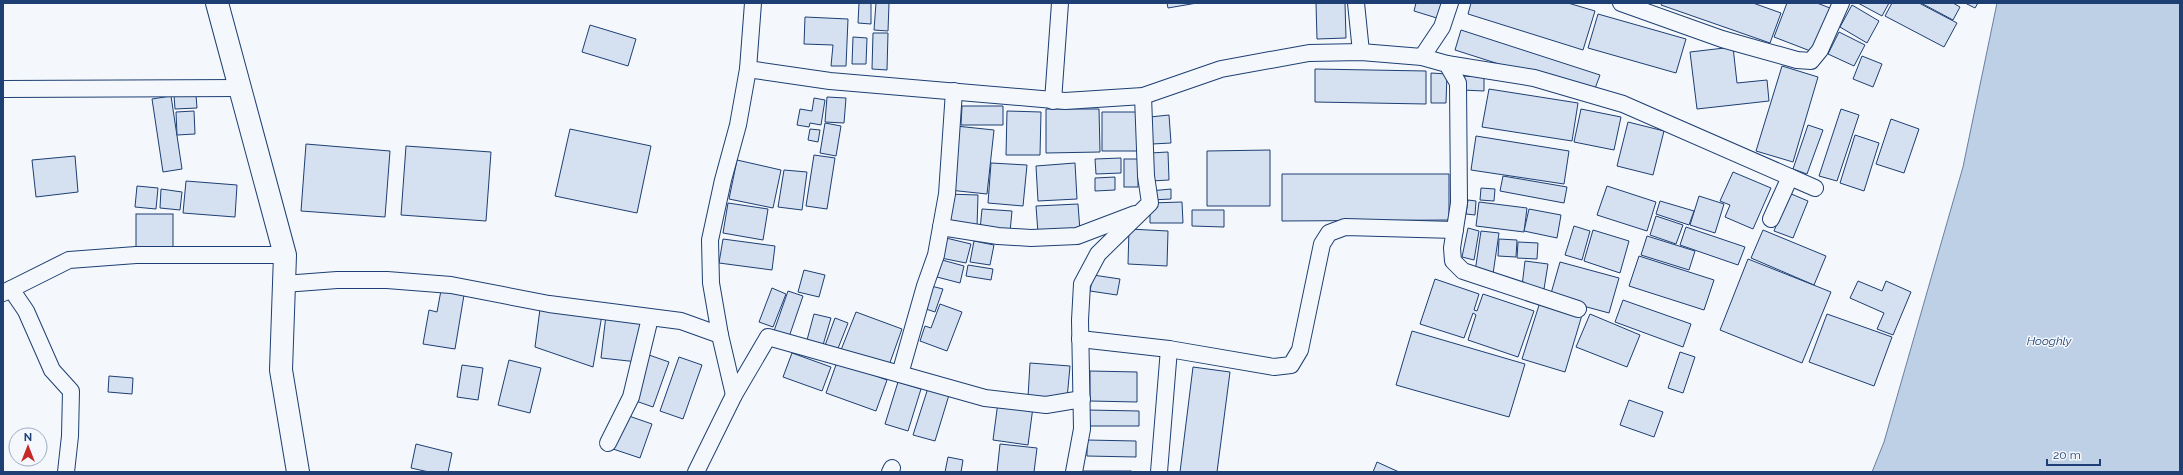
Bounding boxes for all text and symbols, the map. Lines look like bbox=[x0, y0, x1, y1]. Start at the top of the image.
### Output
water label: Hooghly bbox=[2027, 334, 2073, 348]
north arrow bbox=[8, 427, 48, 467]
text: N bbox=[24, 431, 32, 444]
scale bar bbox=[2047, 441, 2100, 467]
text: 20 m bbox=[2053, 448, 2081, 462]

